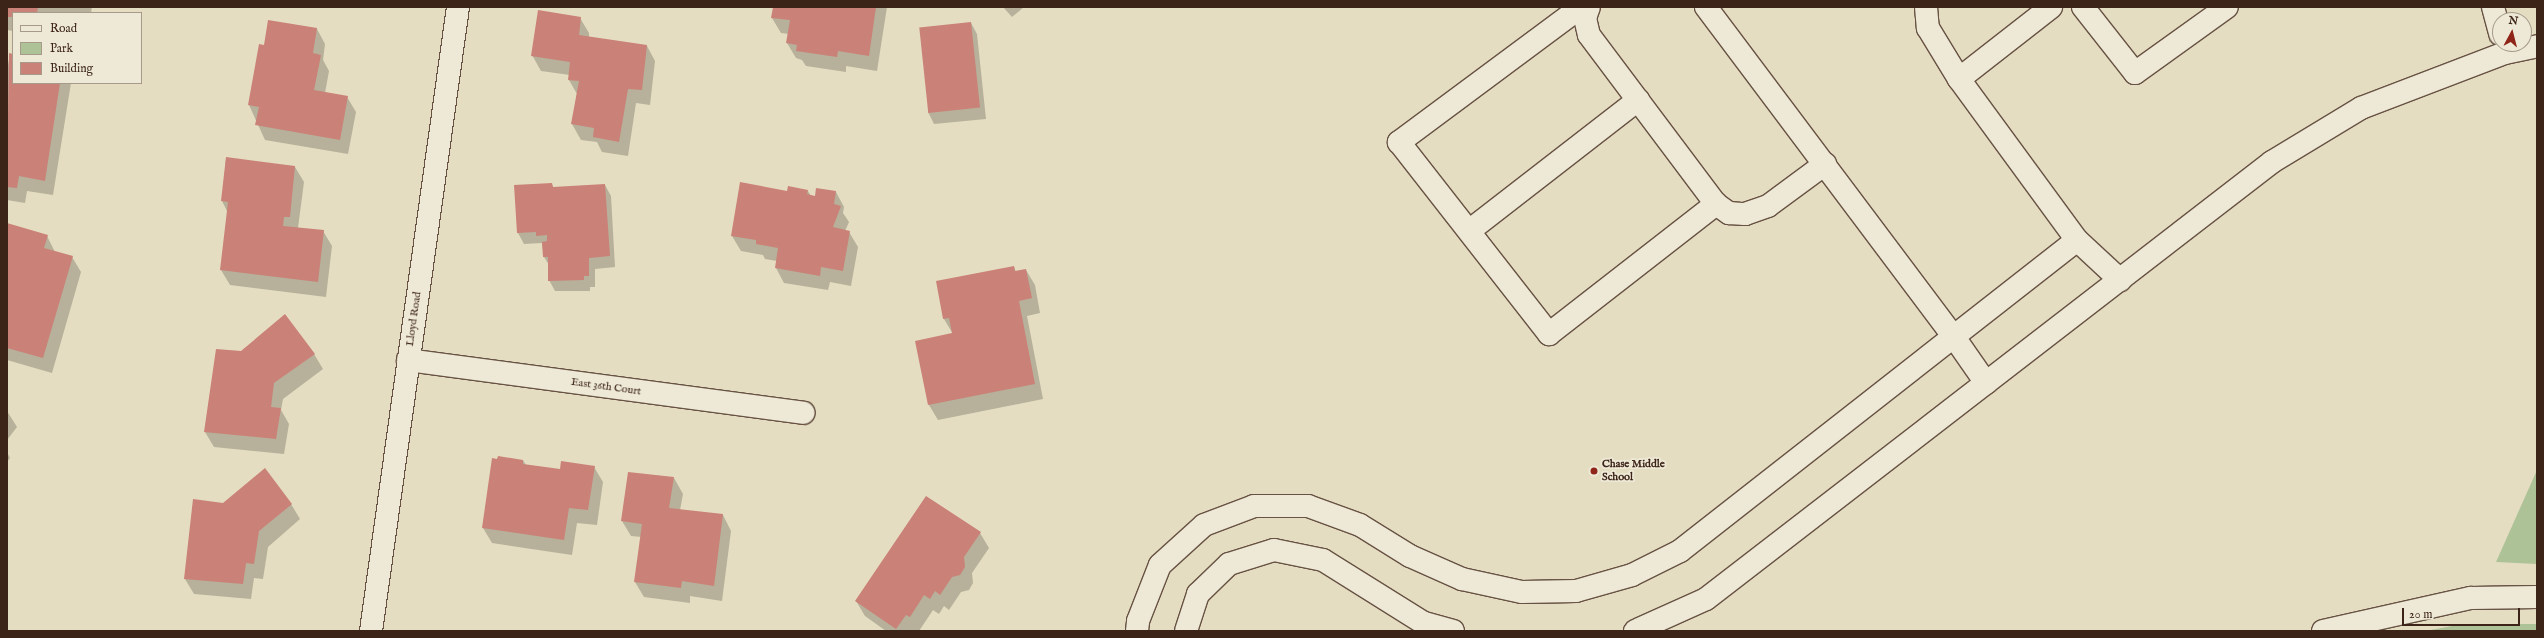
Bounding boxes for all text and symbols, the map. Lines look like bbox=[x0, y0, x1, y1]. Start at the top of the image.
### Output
legend bbox=[12, 12, 142, 84]
north arrow bbox=[2492, 12, 2532, 52]
text: N bbox=[2508, 14, 2519, 29]
text: Road bbox=[50, 21, 77, 36]
text: Park bbox=[50, 41, 73, 56]
text: Building bbox=[50, 61, 93, 76]
street label: Lloyd Road bbox=[404, 291, 424, 347]
street label: East 36th Court bbox=[570, 376, 642, 398]
place label: Chase Middle School bbox=[1602, 458, 1665, 484]
marker: Chase Middle School bbox=[1589, 466, 1599, 476]
scale bar bbox=[2404, 600, 2522, 626]
text: 20 m bbox=[2409, 607, 2432, 622]

